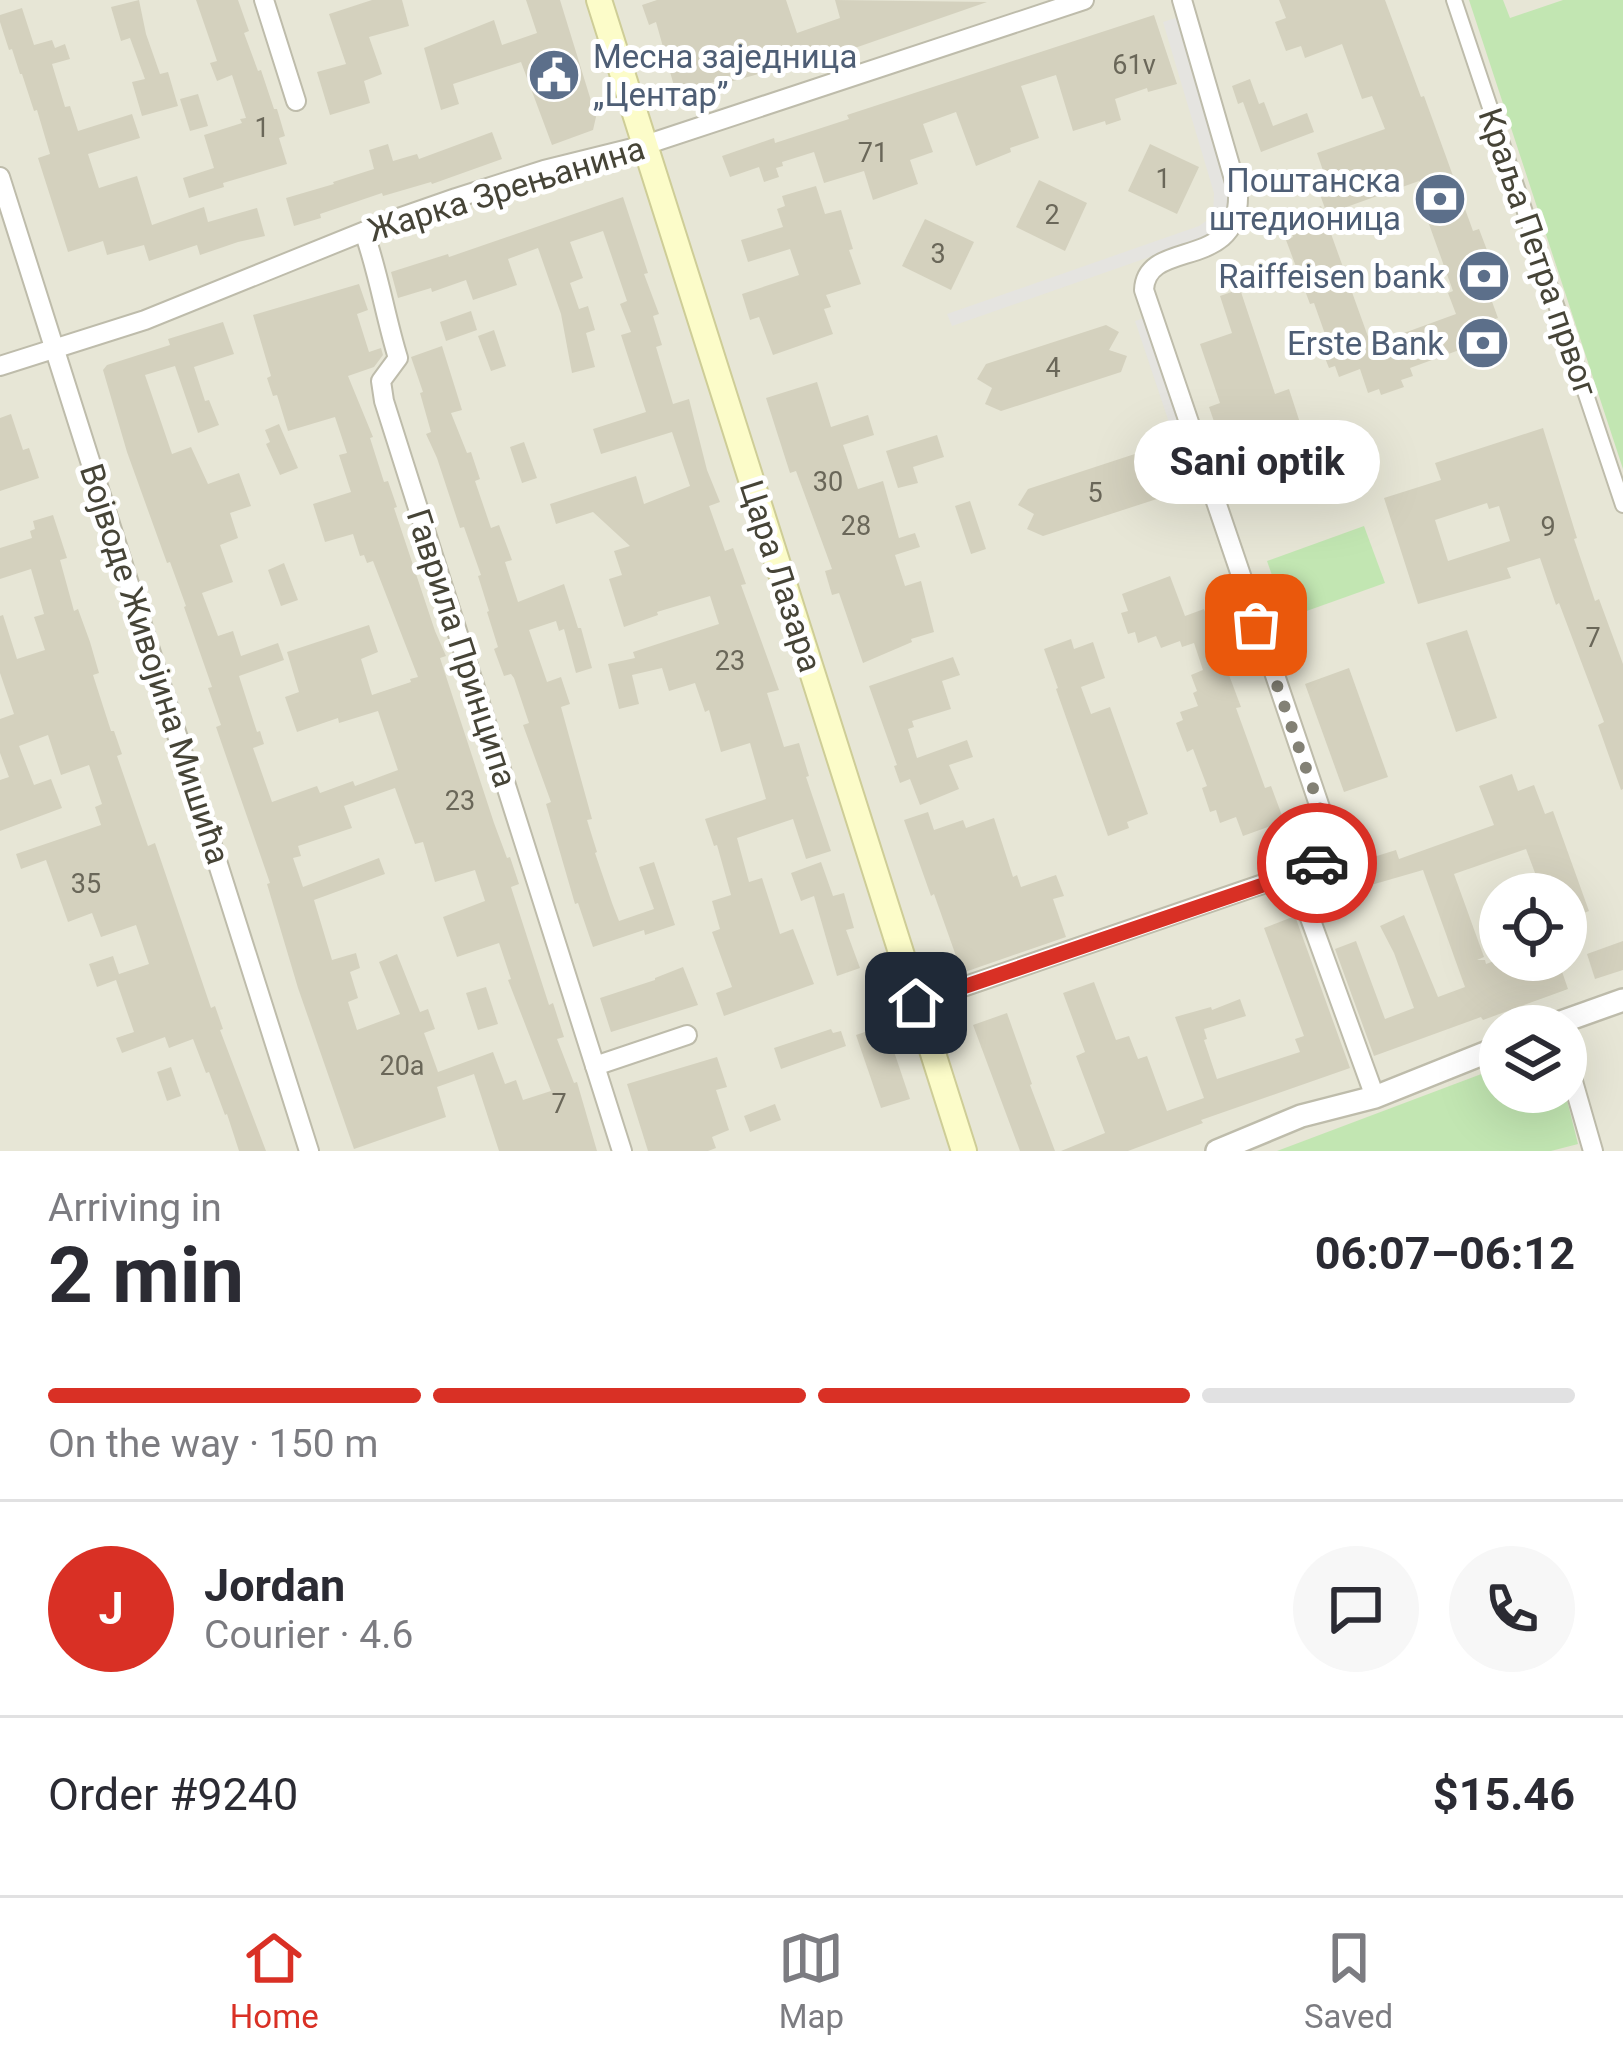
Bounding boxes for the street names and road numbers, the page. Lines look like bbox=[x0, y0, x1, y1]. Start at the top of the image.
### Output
street label: Краља Петра првог bbox=[1470, 103, 1606, 401]
street label: Жарка Зрењанина bbox=[363, 128, 649, 250]
street label: Војводе Живојина Мишића bbox=[72, 459, 238, 869]
street label: Цара Лазара bbox=[732, 475, 830, 677]
street label: Гаврила Принципа bbox=[399, 504, 525, 792]

